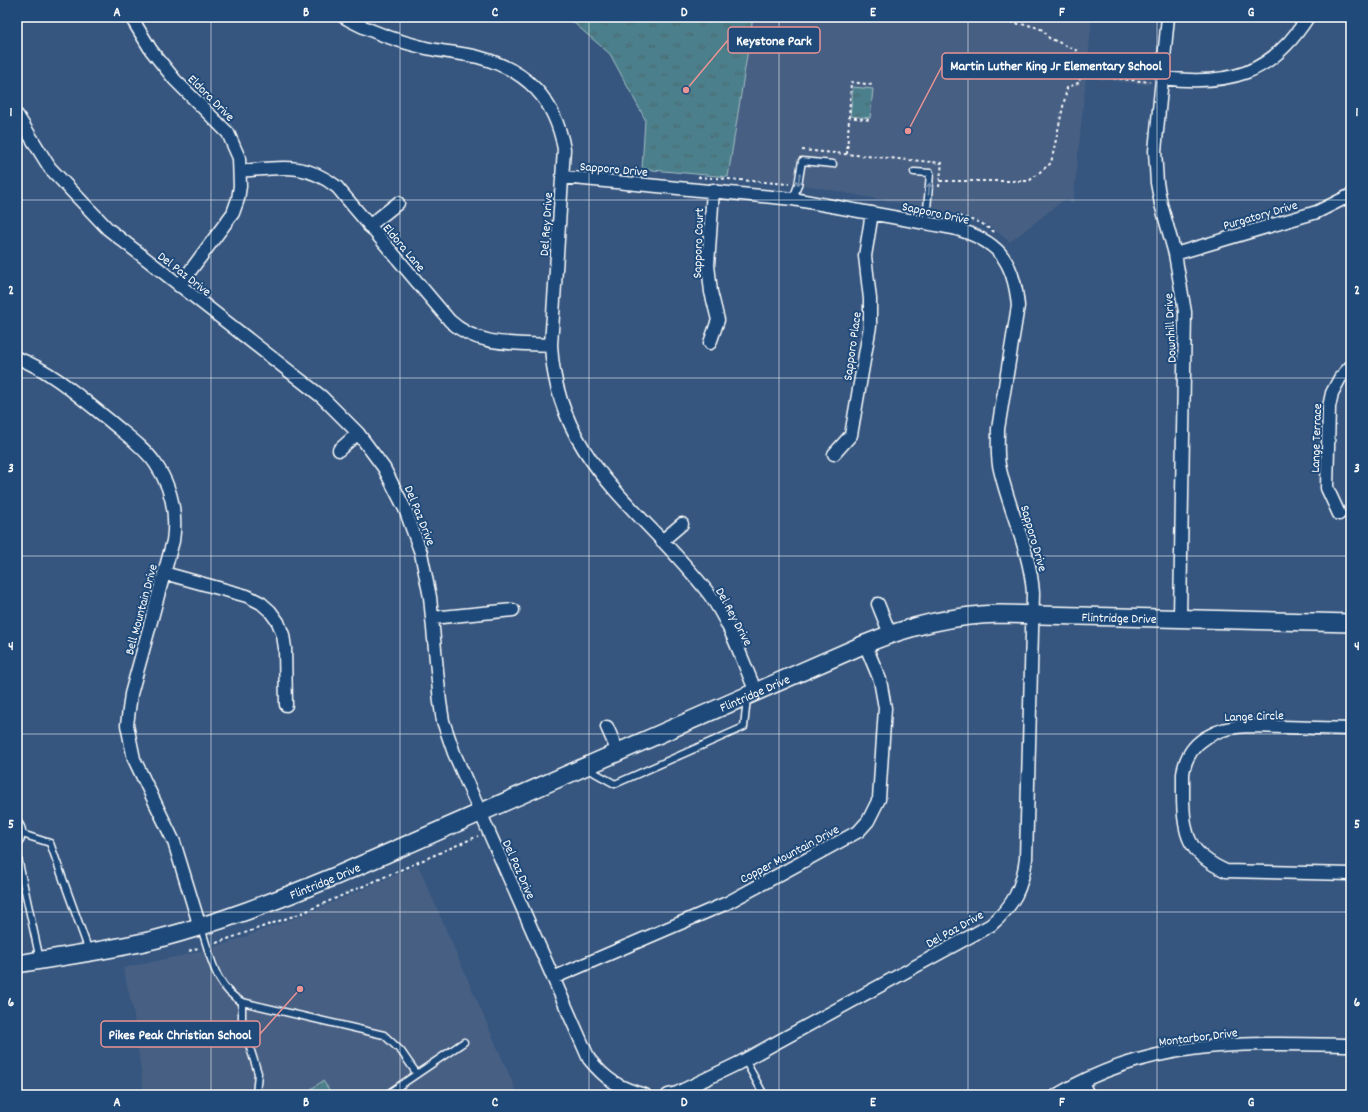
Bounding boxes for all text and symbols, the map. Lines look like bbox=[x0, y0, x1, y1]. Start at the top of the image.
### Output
text: A bbox=[113, 4, 121, 23]
text: B bbox=[303, 4, 309, 23]
text: C bbox=[492, 4, 499, 23]
text: D bbox=[681, 4, 688, 23]
text: E bbox=[870, 4, 877, 23]
text: F bbox=[1059, 4, 1065, 23]
text: G bbox=[1248, 4, 1255, 23]
callout: Keystone Park bbox=[728, 27, 820, 53]
text: Keystone Park bbox=[736, 32, 812, 52]
callout: Martin Luther King Jr Elementary School bbox=[942, 53, 1170, 79]
text: Martin Luther King Jr Elementary School bbox=[950, 57, 1162, 77]
street label: Eldora Drive bbox=[182, 71, 238, 127]
text: 1 bbox=[10, 104, 13, 123]
text: 1 bbox=[1356, 104, 1359, 123]
street label: Sapporo Drive bbox=[579, 158, 649, 183]
one-way arrow bbox=[795, 172, 803, 185]
one-way arrow bbox=[925, 183, 932, 196]
street label: Del Rey Drive bbox=[536, 191, 559, 257]
street label: Purgatory Drive bbox=[1221, 197, 1300, 236]
street label: Sapporo Drive bbox=[900, 198, 971, 231]
street label: Sapporo Court bbox=[689, 207, 710, 279]
street label: Eldora Lane bbox=[377, 220, 429, 277]
street label: Del Paz Drive bbox=[153, 248, 215, 302]
text: 2 bbox=[8, 282, 14, 301]
text: 2 bbox=[1354, 282, 1360, 301]
street label: Downhill Drive bbox=[1160, 292, 1183, 363]
street label: Sapporo Place bbox=[839, 310, 868, 382]
street label: Lange Terrace bbox=[1307, 403, 1328, 473]
text: 3 bbox=[8, 460, 14, 479]
text: 3 bbox=[1354, 460, 1360, 479]
street label: Del Paz Drive bbox=[398, 483, 439, 549]
street label: Sapporo Drive bbox=[1014, 503, 1051, 574]
street label: Bell Mountain Drive bbox=[121, 562, 164, 657]
street label: Del Rey Drive bbox=[709, 585, 756, 650]
street label: Flintridge Drive bbox=[1081, 609, 1157, 630]
text: 4 bbox=[8, 638, 14, 657]
text: 4 bbox=[1354, 638, 1360, 657]
street label: Flintridge Drive bbox=[717, 671, 794, 719]
street label: Lange Circle bbox=[1224, 707, 1284, 728]
text: 5 bbox=[8, 816, 14, 835]
text: 5 bbox=[1354, 816, 1360, 835]
street label: Copper Mountain Drive bbox=[737, 821, 843, 889]
street label: Del Paz Drive bbox=[496, 837, 539, 903]
street label: Flintridge Drive bbox=[287, 859, 364, 906]
street label: Del Paz Drive bbox=[923, 906, 988, 954]
text: 6 bbox=[8, 994, 15, 1013]
text: 6 bbox=[1354, 994, 1361, 1013]
callout: Pikes Peak Christian School bbox=[101, 1021, 260, 1047]
street label: Montarbor Drive bbox=[1158, 1024, 1239, 1053]
text: Pikes Peak Christian School bbox=[109, 1026, 252, 1046]
text: A bbox=[113, 1094, 121, 1112]
text: B bbox=[303, 1094, 309, 1112]
text: C bbox=[492, 1094, 499, 1112]
text: D bbox=[681, 1094, 688, 1112]
text: E bbox=[870, 1094, 877, 1112]
text: F bbox=[1059, 1094, 1065, 1112]
text: G bbox=[1248, 1094, 1255, 1112]

